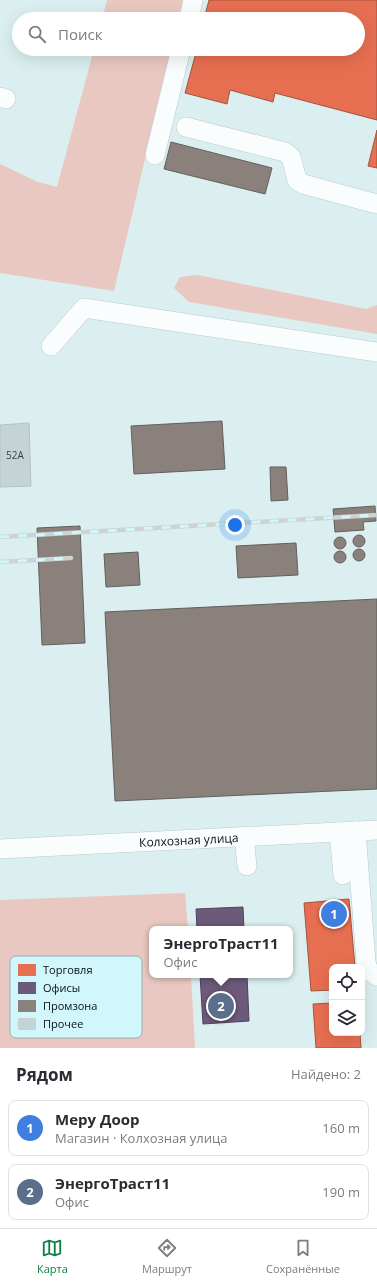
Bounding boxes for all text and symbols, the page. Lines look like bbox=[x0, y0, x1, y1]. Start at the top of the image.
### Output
search box bbox=[12, 12, 365, 56]
icon: search bbox=[26, 23, 48, 45]
text: Поиск bbox=[58, 24, 102, 44]
house number: 52А bbox=[6, 448, 25, 462]
your location bbox=[225, 515, 245, 535]
street label: Колхозная улица bbox=[139, 828, 239, 850]
pin: 1 bbox=[321, 899, 347, 929]
popup bbox=[149, 926, 293, 978]
text: ЭнергоТраст11 bbox=[163, 933, 279, 953]
text: Офис bbox=[163, 953, 197, 971]
legend bbox=[10, 956, 142, 1038]
text: Торговля bbox=[43, 962, 92, 977]
map controls bbox=[329, 964, 365, 1036]
button: locate bbox=[329, 964, 365, 1000]
text: Офисы bbox=[43, 980, 80, 995]
pin: 2 bbox=[208, 991, 234, 1021]
text: Промзона bbox=[43, 998, 97, 1013]
button: layers bbox=[329, 1000, 365, 1036]
text: Прочее bbox=[43, 1016, 83, 1031]
text: Рядом bbox=[16, 1063, 73, 1086]
text: Найдено: 2 bbox=[291, 1065, 361, 1083]
text: Меру Доор bbox=[55, 1109, 139, 1129]
text: 1 bbox=[26, 1119, 34, 1137]
text: 160 m bbox=[322, 1119, 360, 1137]
text: Магазин · Колхозная улица bbox=[55, 1129, 227, 1147]
text: ЭнергоТраст11 bbox=[55, 1173, 170, 1193]
text: 2 bbox=[26, 1183, 34, 1201]
text: 190 m bbox=[322, 1183, 360, 1201]
text: Офис bbox=[55, 1193, 89, 1211]
tab: Карта bbox=[37, 1237, 68, 1276]
tab: Маршрут bbox=[142, 1237, 192, 1276]
tab: Сохранённые bbox=[266, 1237, 340, 1276]

